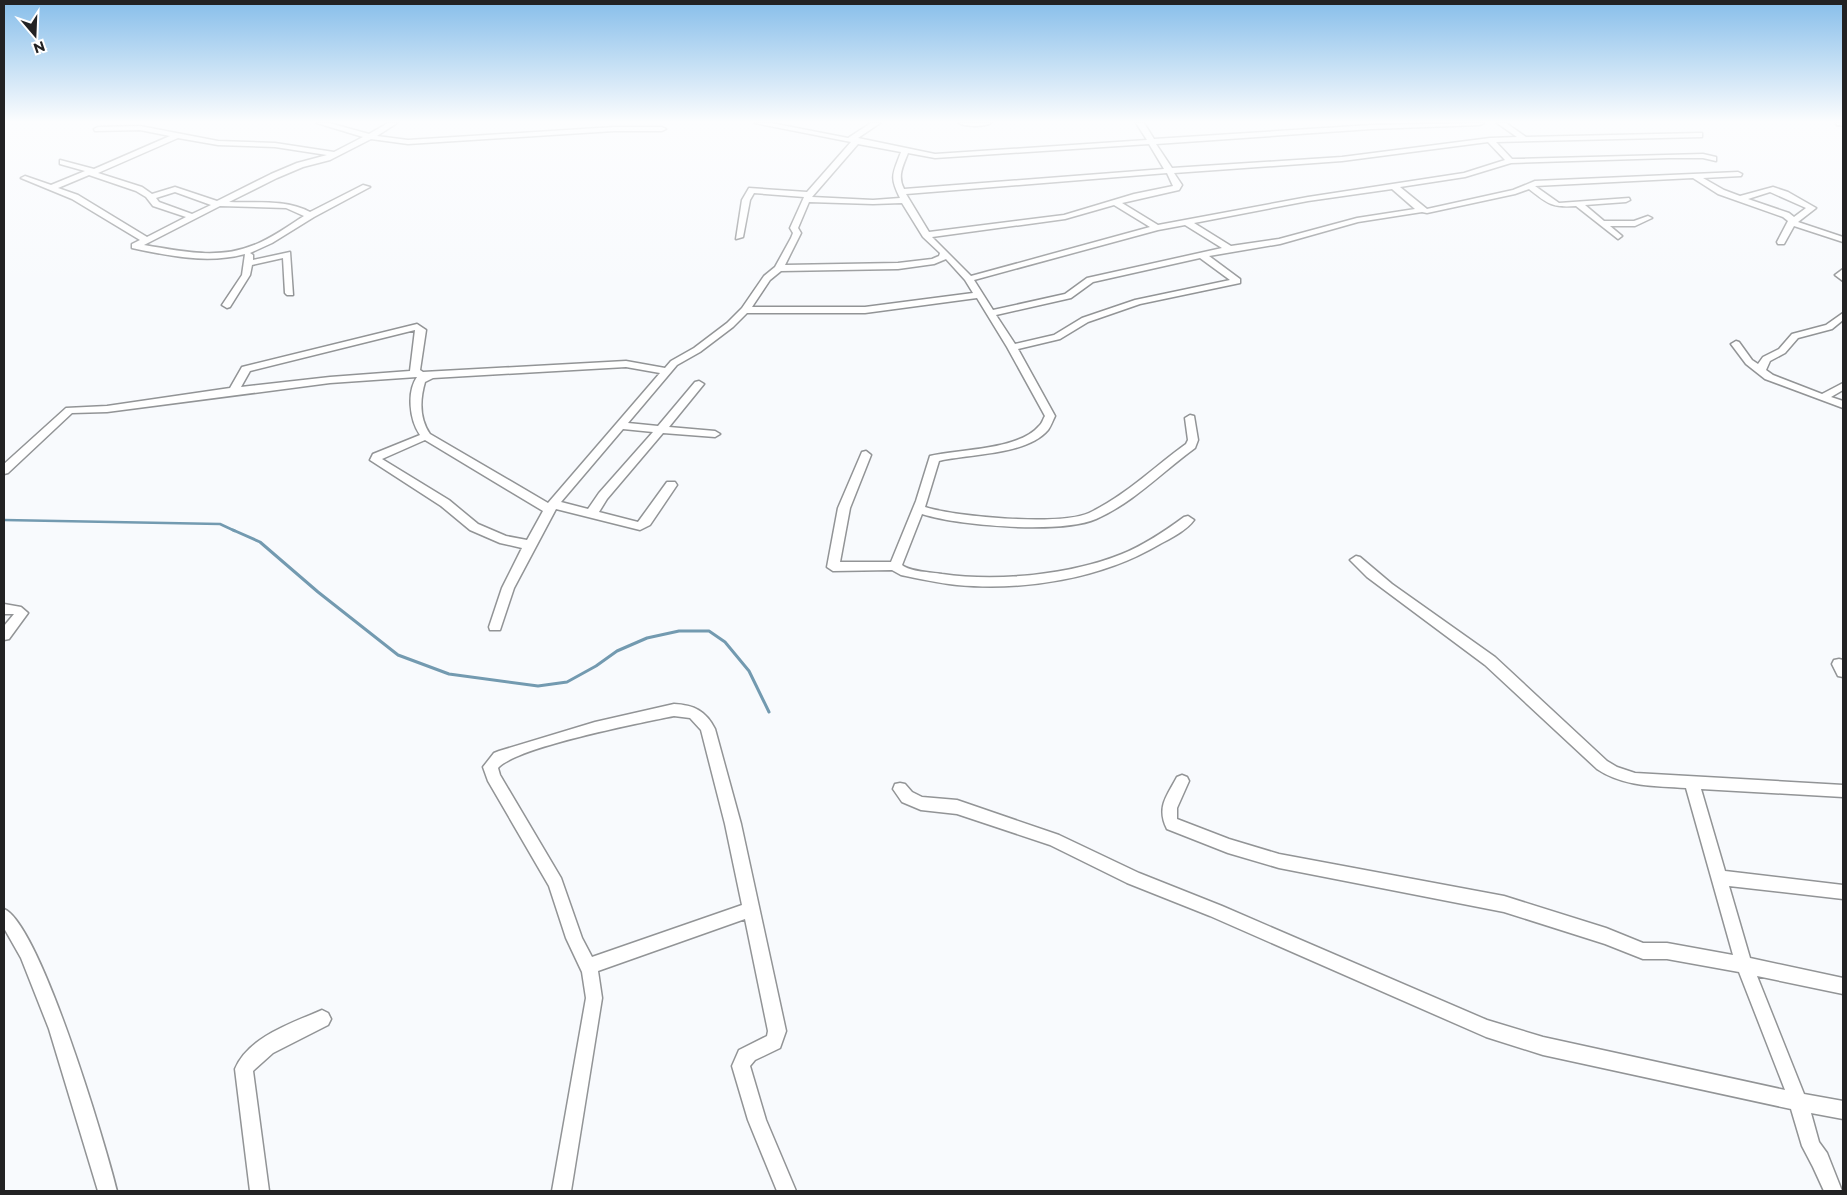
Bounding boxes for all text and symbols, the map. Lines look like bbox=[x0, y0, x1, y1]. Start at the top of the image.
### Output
north arrow bbox=[10, 10, 60, 60]
text: N bbox=[31, 37, 48, 58]

